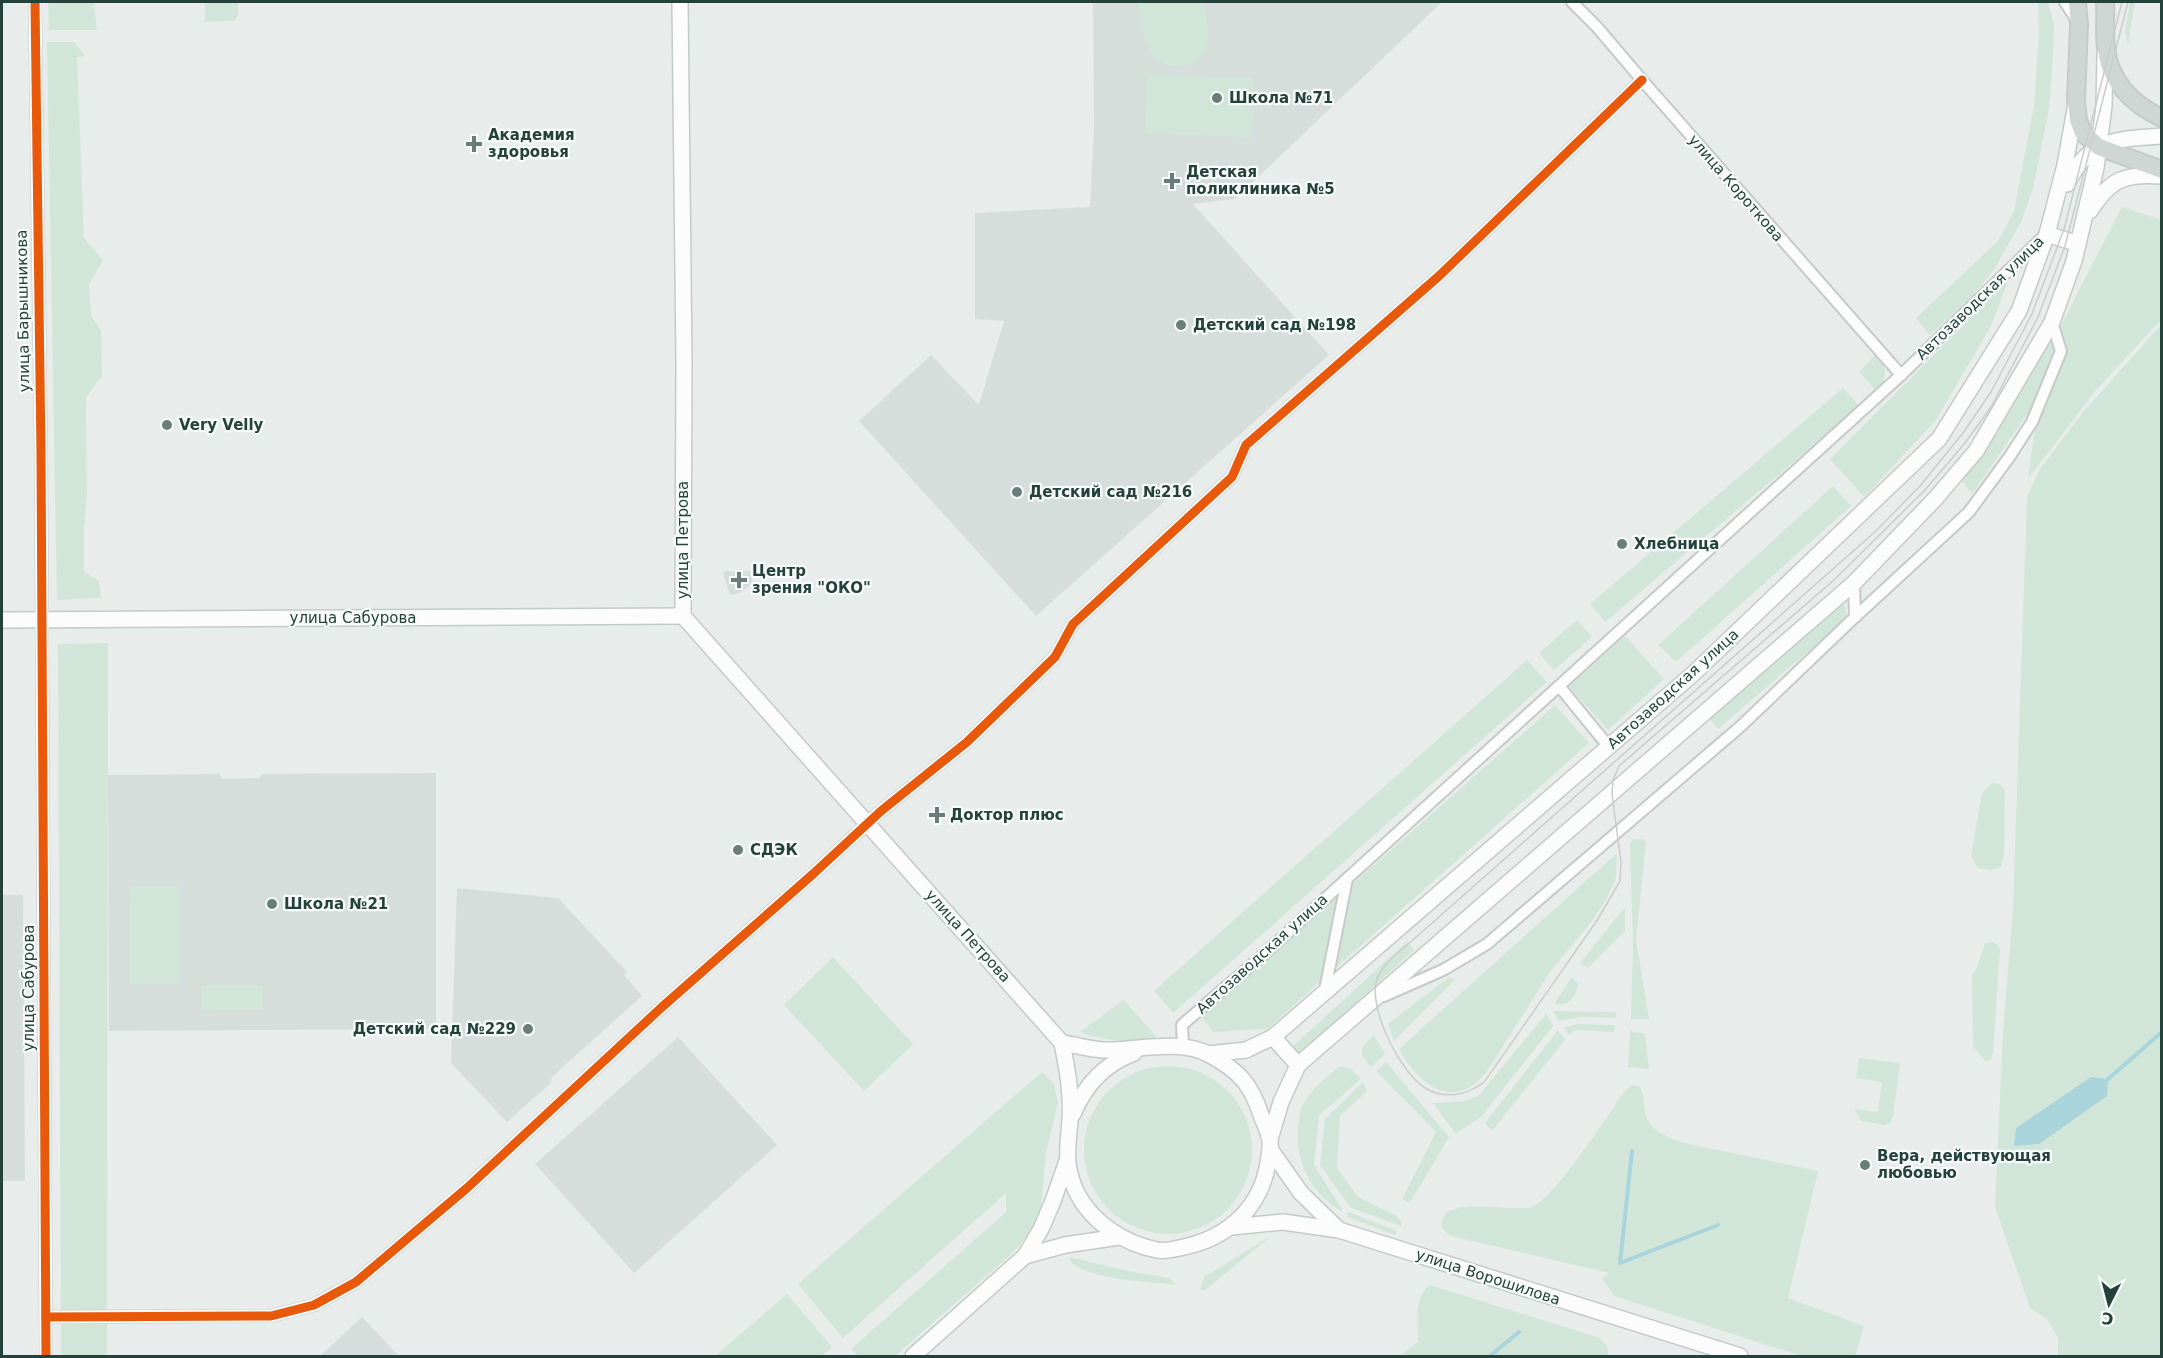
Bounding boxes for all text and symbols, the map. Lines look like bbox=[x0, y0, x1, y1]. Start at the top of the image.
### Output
place label: Школа №71 bbox=[1229, 89, 1333, 107]
marker: Школа №71 bbox=[1210, 91, 1224, 105]
place label: Академия здоровья bbox=[488, 126, 575, 161]
street label: улица Короткова bbox=[1685, 131, 1787, 245]
marker: Академия здоровья bbox=[465, 135, 483, 153]
place label: Детская поликлиника №5 bbox=[1186, 163, 1335, 198]
marker: Детская поликлиника №5 bbox=[1163, 172, 1181, 190]
street label: улица Барышникова bbox=[13, 229, 33, 393]
street label: Автозаводская улица bbox=[1912, 232, 2048, 364]
place label: Детский сад №198 bbox=[1193, 316, 1356, 334]
marker: Детский сад №198 bbox=[1174, 318, 1188, 332]
place label: Very Velly bbox=[179, 416, 264, 434]
marker: Very Velly bbox=[160, 418, 174, 432]
street label: улица Петрова bbox=[674, 481, 692, 599]
place label: Детский сад №216 bbox=[1029, 483, 1192, 501]
marker: Детский сад №216 bbox=[1010, 485, 1024, 499]
place label: Хлебница bbox=[1634, 535, 1719, 553]
marker: Хлебница bbox=[1615, 537, 1629, 551]
place label: Центр зрения "ОКО" bbox=[752, 562, 871, 597]
marker: Центр зрения "ОКО" bbox=[730, 571, 748, 589]
street label: улица Сабурова bbox=[290, 609, 416, 627]
street label: Автозаводская улица bbox=[1604, 625, 1742, 753]
marker: Доктор плюс bbox=[928, 806, 946, 824]
place label: Доктор плюс bbox=[950, 806, 1064, 824]
place label: СДЭК bbox=[750, 841, 798, 859]
marker: СДЭК bbox=[731, 843, 745, 857]
street label: улица Петрова bbox=[922, 886, 1014, 986]
street label: Автозаводская улица bbox=[1193, 890, 1331, 1018]
place label: Школа №21 bbox=[284, 895, 388, 913]
marker: Школа №21 bbox=[265, 897, 279, 911]
street label: улица Сабурова bbox=[20, 925, 38, 1051]
place label: Детский сад №229 bbox=[353, 1020, 516, 1038]
marker: Детский сад №229 bbox=[521, 1022, 535, 1036]
place label: Вера, действующая любовью bbox=[1877, 1147, 2051, 1182]
marker: Вера, действующая любовью bbox=[1858, 1158, 1872, 1172]
street label: улица Ворошилова bbox=[1413, 1245, 1563, 1309]
north arrow bbox=[2079, 1274, 2139, 1334]
text: С bbox=[2101, 1308, 2114, 1328]

